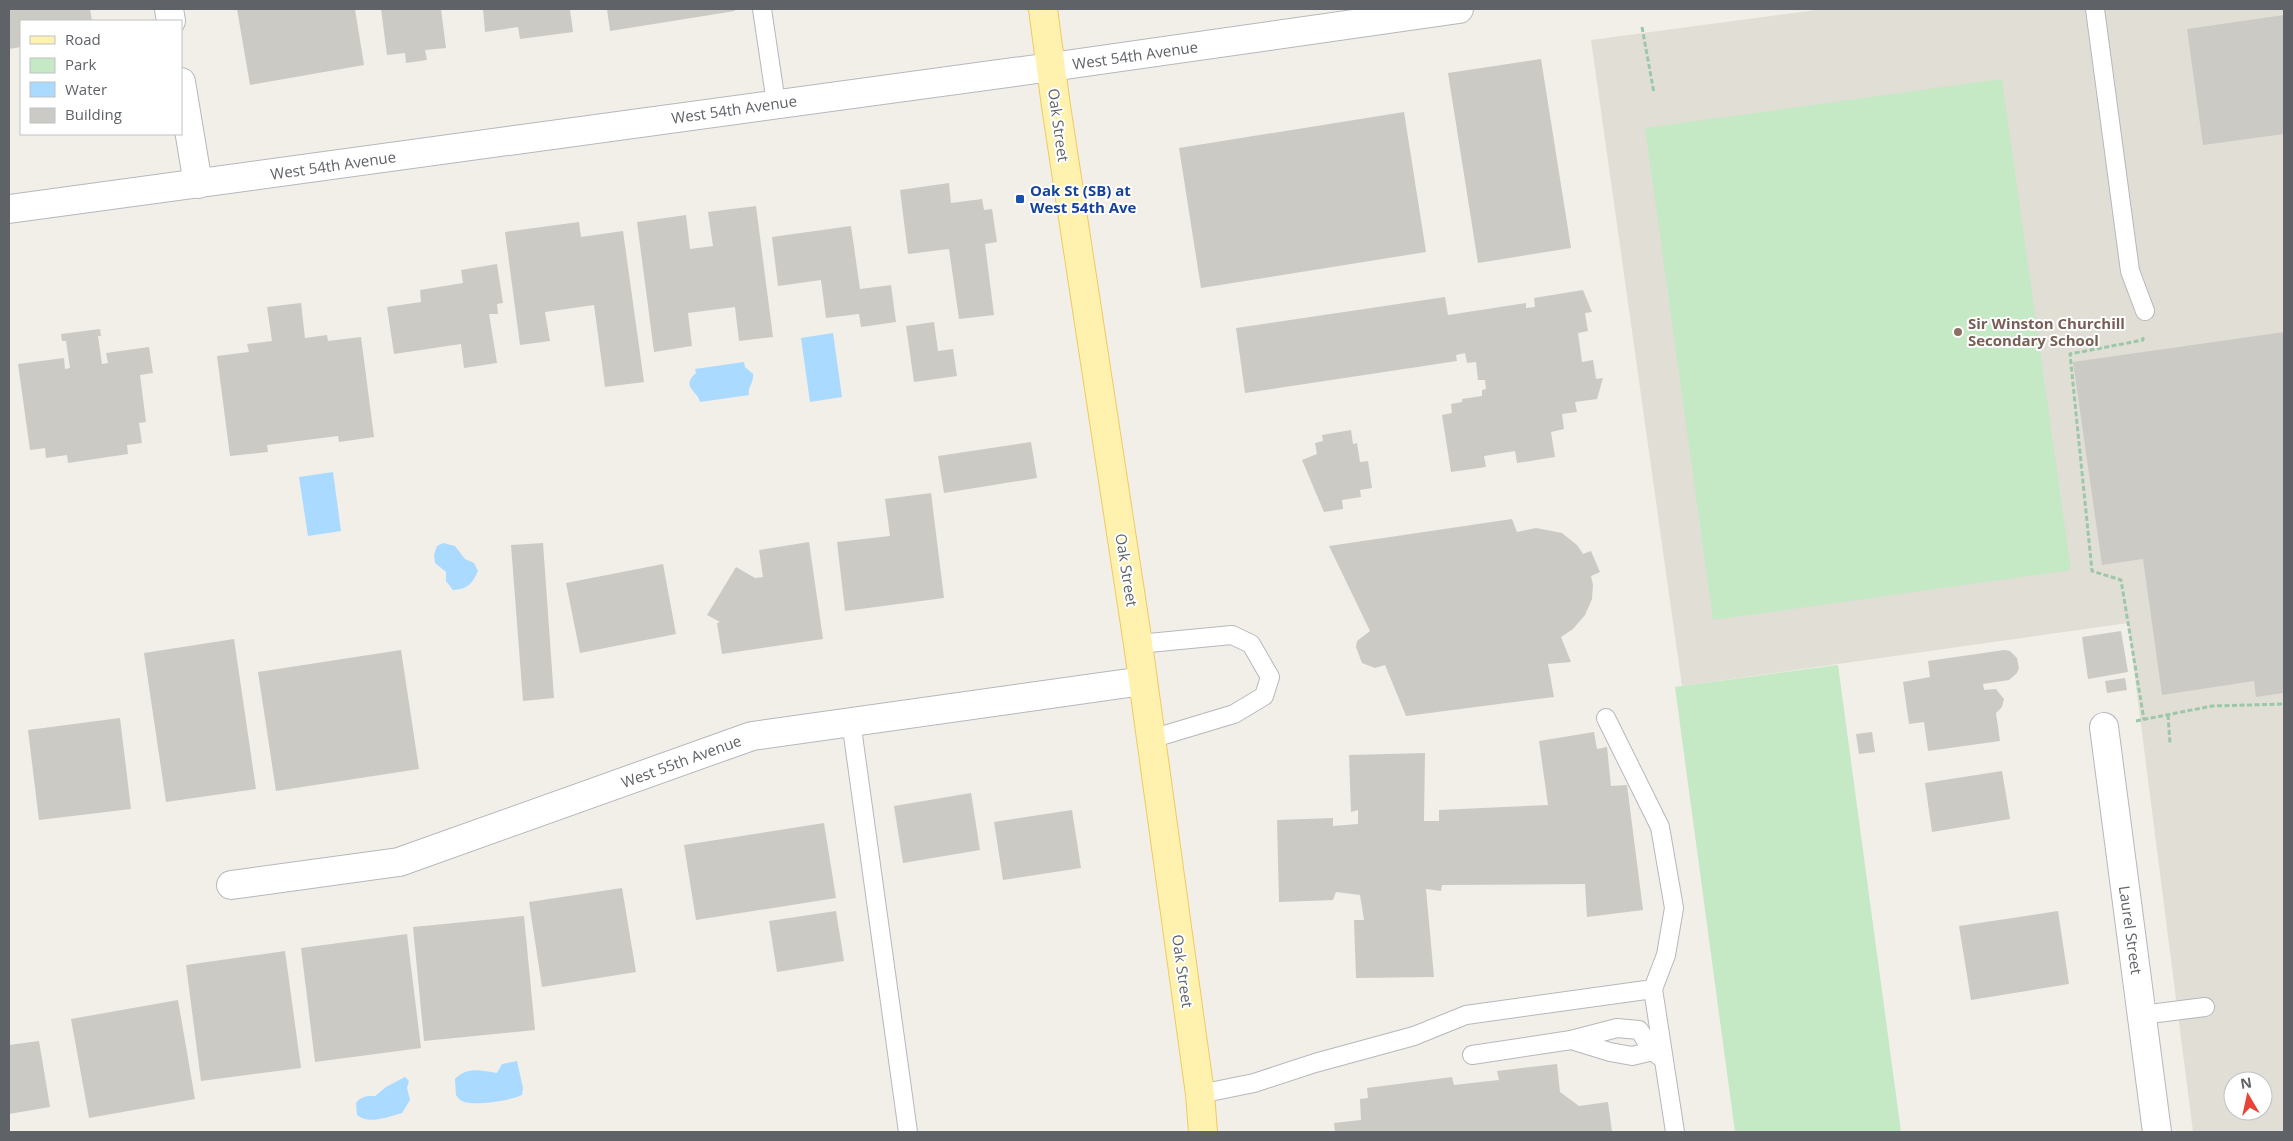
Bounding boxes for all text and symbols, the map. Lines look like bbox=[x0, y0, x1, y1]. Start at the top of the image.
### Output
legend bbox=[20, 20, 182, 135]
text: Road bbox=[65, 29, 101, 49]
street label: West 54th Avenue bbox=[1071, 36, 1199, 74]
text: Park bbox=[65, 54, 96, 74]
text: Water bbox=[65, 79, 107, 99]
street label: Oak Street bbox=[1044, 87, 1074, 163]
street label: West 54th Avenue bbox=[670, 90, 798, 128]
text: Building bbox=[65, 104, 122, 124]
street label: West 54th Avenue bbox=[269, 146, 397, 184]
place label: Oak St (SB) at West 54th Ave bbox=[1030, 180, 1137, 217]
marker: Oak St (SB) at West 54th Ave bbox=[1014, 193, 1026, 205]
place label: Sir Winston Churchill Secondary School bbox=[1968, 313, 2125, 350]
marker: Sir Winston Churchill Secondary School bbox=[1952, 326, 1964, 338]
street label: Oak Street bbox=[1111, 532, 1143, 608]
street label: West 55th Avenue bbox=[618, 730, 744, 792]
street label: Laurel Street bbox=[2115, 884, 2147, 976]
street label: Oak Street bbox=[1168, 933, 1198, 1009]
north arrow bbox=[2223, 1071, 2273, 1121]
text: N bbox=[2239, 1072, 2253, 1093]

